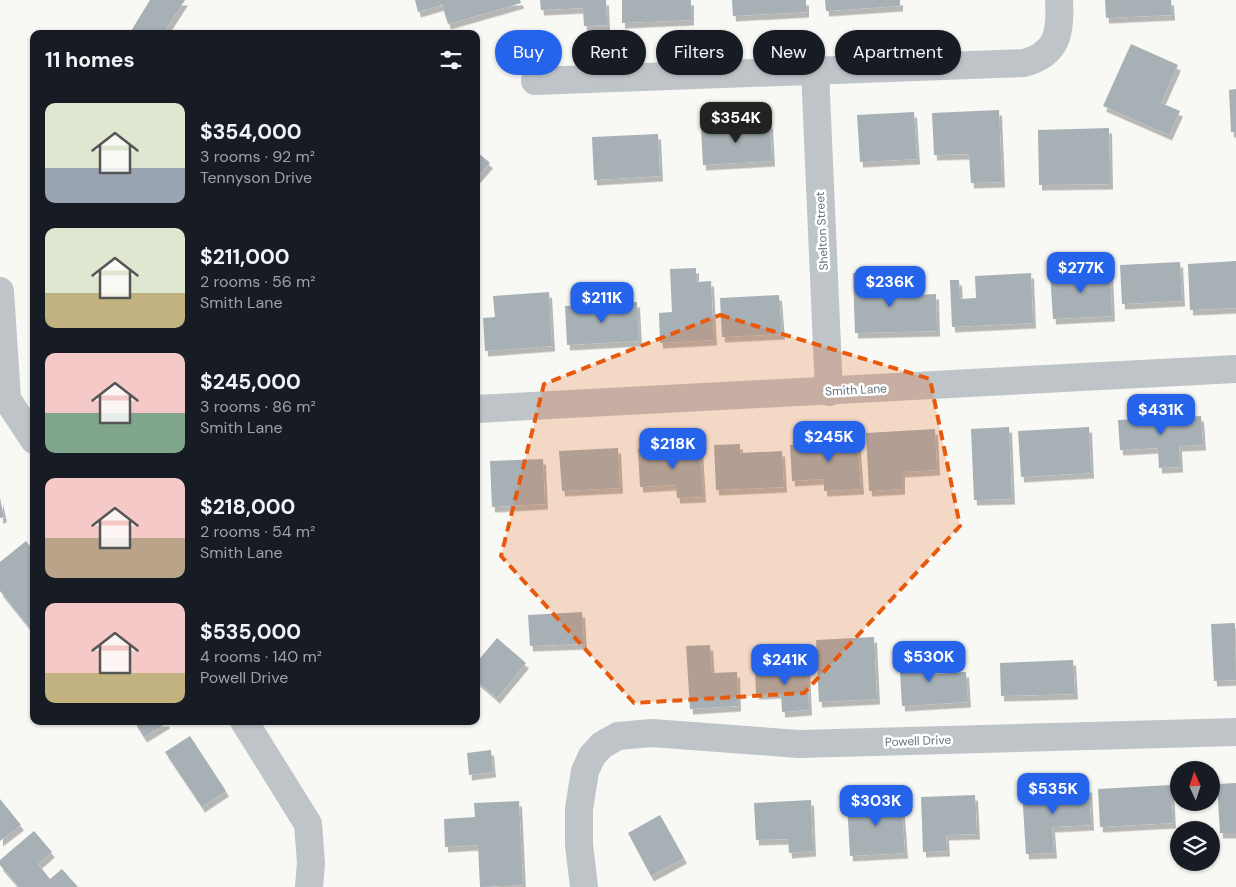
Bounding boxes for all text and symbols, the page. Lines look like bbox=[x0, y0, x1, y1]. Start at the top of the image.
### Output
chip: Buy bbox=[495, 30, 562, 75]
chip: Rent bbox=[572, 30, 646, 75]
chip: Filters bbox=[656, 30, 743, 75]
chip: New bbox=[753, 30, 825, 75]
chip: Apartment bbox=[835, 30, 961, 75]
text: 11 homes bbox=[45, 46, 135, 74]
icon: filters bbox=[437, 46, 465, 74]
pin: $354K bbox=[701, 102, 771, 144]
text: $354K bbox=[711, 107, 761, 128]
text: $354,000 bbox=[200, 118, 302, 146]
icon: home bbox=[85, 123, 145, 183]
text: 3 rooms · 92 m² bbox=[200, 146, 315, 167]
text: Tennyson Drive bbox=[200, 167, 312, 188]
street label: Shelton Street bbox=[812, 191, 832, 271]
text: $211,000 bbox=[200, 243, 290, 271]
icon: home bbox=[85, 248, 145, 308]
pin: $277K bbox=[1046, 252, 1116, 294]
text: $277K bbox=[1058, 257, 1104, 278]
pin: $236K bbox=[855, 266, 925, 308]
text: 2 rooms · 56 m² bbox=[200, 271, 316, 292]
text: $236K bbox=[865, 271, 915, 292]
pin: $211K bbox=[567, 282, 637, 324]
text: $211K bbox=[582, 287, 623, 308]
text: Smith Lane bbox=[200, 292, 283, 313]
text: $245,000 bbox=[200, 368, 301, 396]
icon: home bbox=[85, 373, 145, 433]
street label: Smith Lane bbox=[825, 380, 887, 400]
pin: $431K bbox=[1126, 394, 1196, 436]
text: 3 rooms · 86 m² bbox=[200, 396, 316, 417]
text: $431K bbox=[1138, 399, 1184, 420]
text: Smith Lane bbox=[200, 417, 283, 438]
pin: $245K bbox=[794, 420, 864, 463]
text: $245K bbox=[804, 426, 854, 447]
pin: $218K bbox=[638, 428, 708, 470]
text: $218K bbox=[650, 433, 696, 454]
text: $218,000 bbox=[200, 493, 295, 521]
icon: home bbox=[85, 498, 145, 558]
text: 2 rooms · 54 m² bbox=[200, 521, 315, 542]
text: Smith Lane bbox=[200, 542, 283, 563]
text: $535,000 bbox=[200, 618, 301, 646]
icon: home bbox=[85, 623, 145, 683]
pin: $530K bbox=[894, 640, 964, 683]
pin: $241K bbox=[750, 644, 820, 686]
text: 4 rooms · 140 m² bbox=[200, 646, 322, 667]
text: $530K bbox=[904, 646, 954, 667]
text: $241K bbox=[762, 649, 808, 670]
text: Powell Drive bbox=[200, 667, 288, 688]
street label: Powell Drive bbox=[885, 732, 952, 750]
north arrow bbox=[1170, 761, 1220, 811]
map controls bbox=[1170, 761, 1220, 871]
pin: $535K bbox=[1018, 772, 1088, 815]
text: $535K bbox=[1028, 778, 1078, 799]
pin: $303K bbox=[841, 784, 911, 827]
text: $303K bbox=[851, 790, 901, 811]
button: layers bbox=[1170, 821, 1220, 871]

